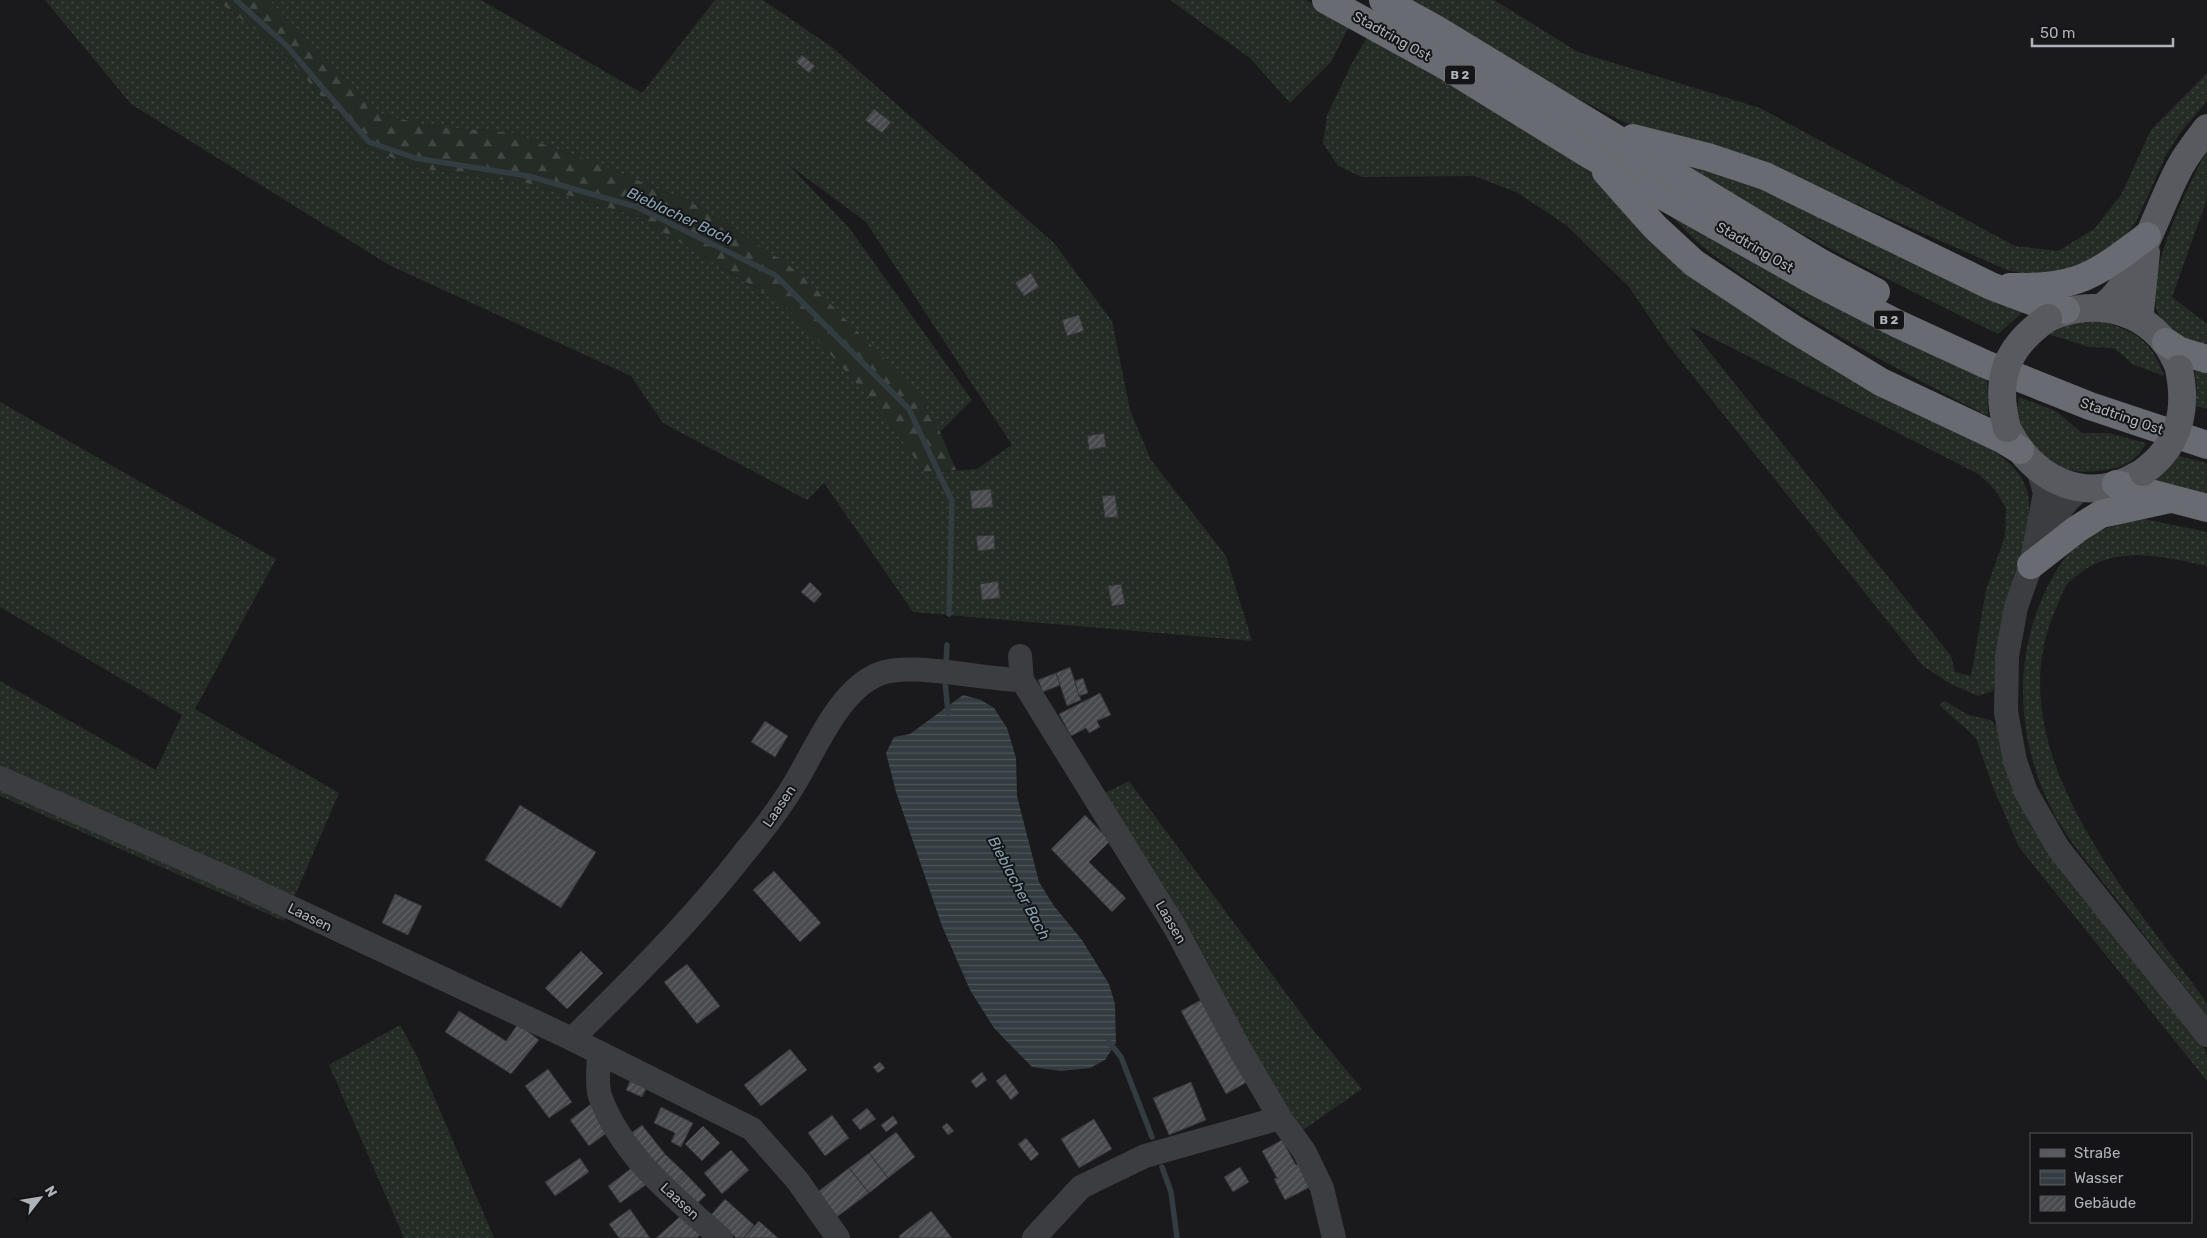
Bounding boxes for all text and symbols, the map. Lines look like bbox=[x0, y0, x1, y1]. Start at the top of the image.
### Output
street label: Stadtring Ost bbox=[1350, 8, 1434, 65]
scale bar bbox=[2032, 15, 2173, 47]
text: 50 m bbox=[2040, 24, 2075, 42]
road number: B 2 bbox=[1445, 66, 1475, 84]
water label: Bieblacher Bach bbox=[624, 184, 736, 248]
street label: Stadtring Ost bbox=[1713, 218, 1797, 277]
road number: B 2 bbox=[1874, 310, 1904, 330]
street label: Stadtring Ost bbox=[2078, 394, 2166, 439]
street label: Laasen bbox=[759, 782, 800, 830]
water label: Bieblacher Bach bbox=[984, 833, 1054, 943]
street label: Laasen bbox=[1152, 898, 1190, 947]
street label: Laasen bbox=[285, 900, 335, 935]
legend bbox=[2030, 1133, 2192, 1223]
text: Straße bbox=[2074, 1144, 2120, 1162]
text: Wasser bbox=[2074, 1169, 2124, 1187]
north arrow bbox=[15, 1173, 65, 1223]
street label: Laasen bbox=[657, 1179, 703, 1224]
text: N bbox=[41, 1183, 61, 1200]
text: Gebäude bbox=[2074, 1194, 2136, 1212]

